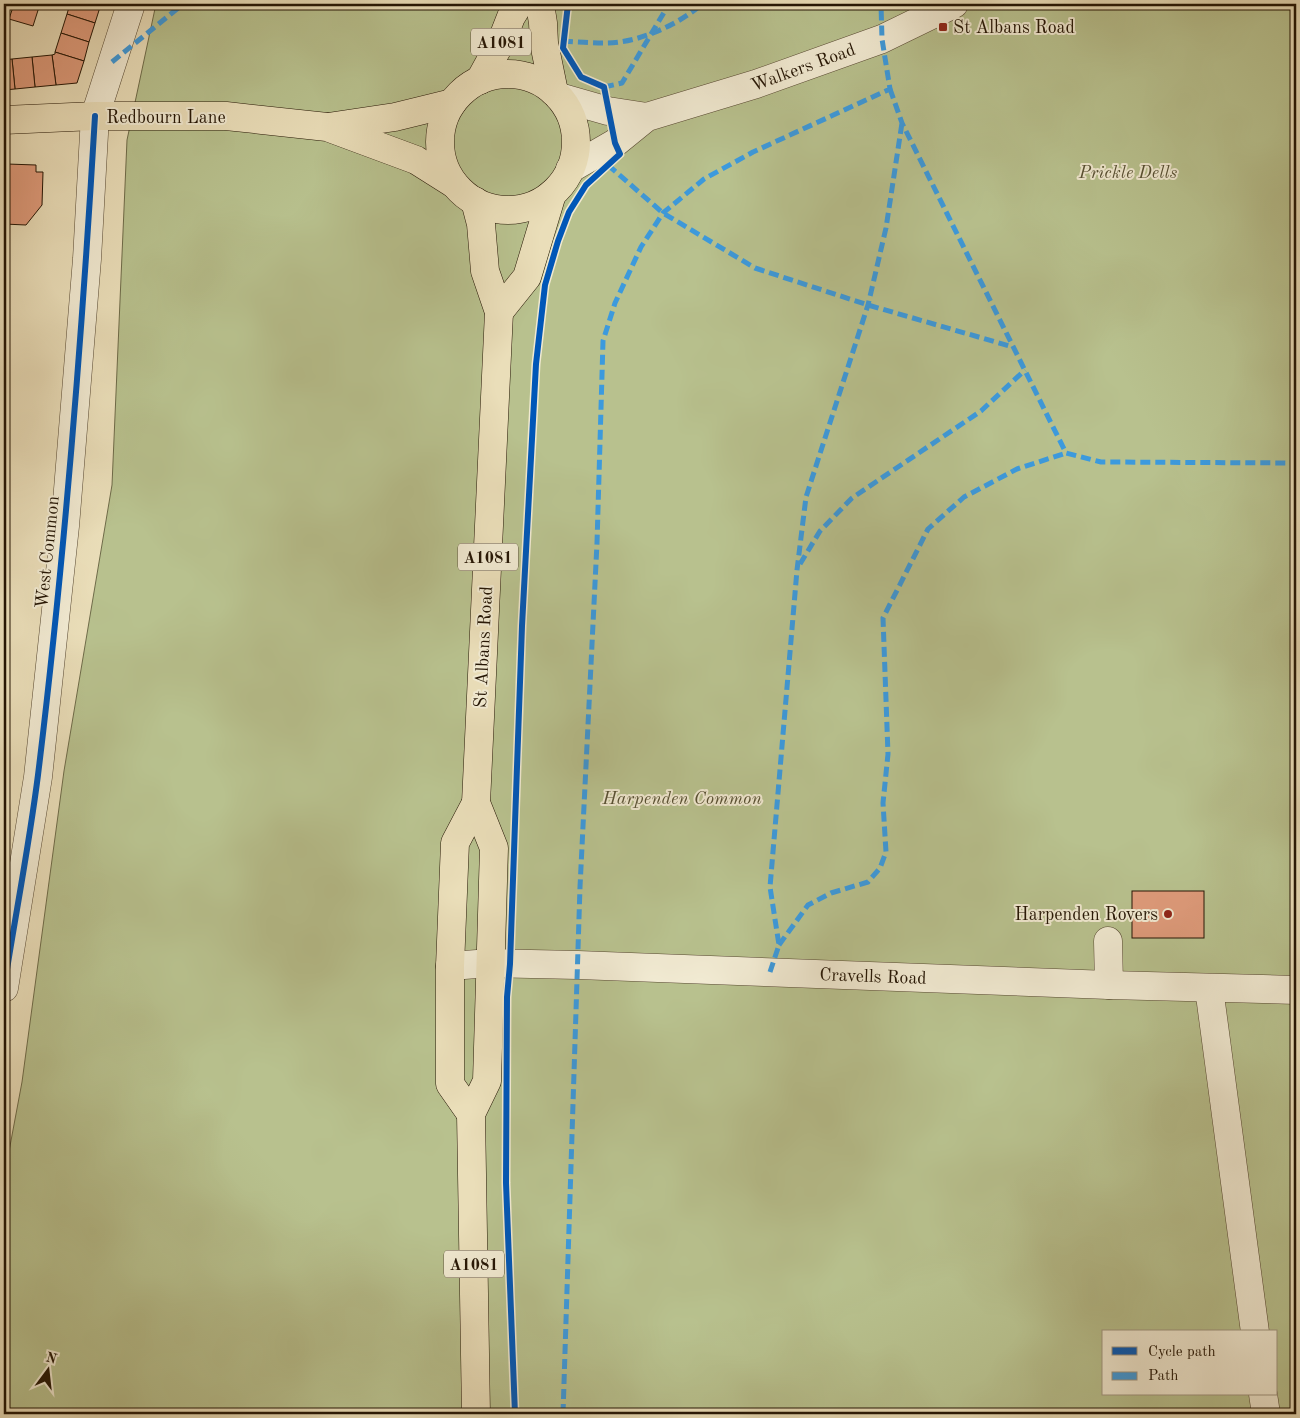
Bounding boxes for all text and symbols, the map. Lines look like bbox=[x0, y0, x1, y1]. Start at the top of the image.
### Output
place label: St Albans Road bbox=[953, 19, 1075, 37]
marker: St Albans Road bbox=[937, 21, 949, 33]
road number: A1081 bbox=[471, 28, 531, 56]
street label: Walkers Road bbox=[749, 41, 858, 95]
street label: Redbourn Lane bbox=[106, 109, 226, 127]
park label: Prickle Dells bbox=[1078, 164, 1178, 182]
street label: West Common bbox=[33, 495, 63, 609]
road number: A1081 bbox=[458, 544, 518, 570]
street label: St Albans Road bbox=[472, 586, 496, 708]
park label: Harpenden Common bbox=[601, 790, 762, 808]
place label: Harpenden Rovers bbox=[1015, 906, 1158, 924]
marker: Harpenden Rovers bbox=[1162, 908, 1174, 920]
street label: Cravells Road bbox=[819, 966, 927, 988]
road number: A1081 bbox=[444, 1250, 504, 1278]
legend bbox=[1102, 1330, 1278, 1396]
text: Cycle path bbox=[1148, 1345, 1216, 1360]
north arrow bbox=[22, 1346, 72, 1396]
text: N bbox=[44, 1350, 58, 1367]
text: Path bbox=[1148, 1369, 1178, 1384]

